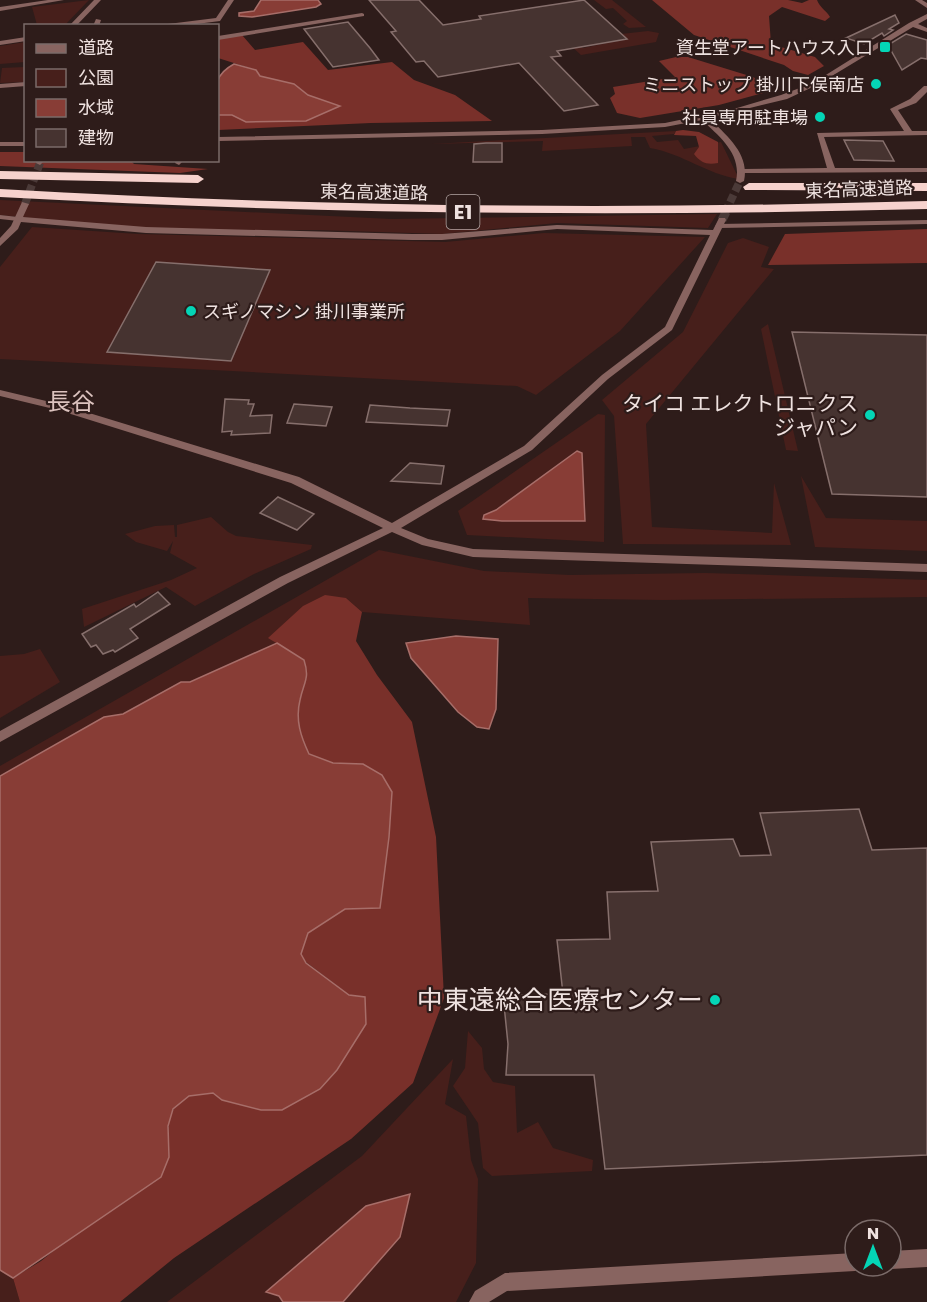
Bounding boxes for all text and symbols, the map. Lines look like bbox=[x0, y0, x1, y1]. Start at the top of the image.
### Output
legend bbox=[24, 24, 219, 162]
text: 道路 bbox=[78, 35, 114, 60]
place label: 資生堂アートハウス入口 bbox=[676, 35, 873, 60]
marker: 資生堂アートハウス入口 bbox=[878, 40, 892, 54]
text: 公園 bbox=[78, 65, 114, 90]
place label: ミニストップ 掛川下俣南店 bbox=[643, 72, 864, 97]
marker: ミニストップ 掛川下俣南店 bbox=[869, 77, 883, 91]
text: 水域 bbox=[78, 95, 114, 120]
place label: 社員専用駐車場 bbox=[682, 105, 808, 130]
marker: 社員専用駐車場 bbox=[813, 110, 827, 124]
text: 建物 bbox=[78, 125, 114, 150]
street label: 東名高速道路 bbox=[805, 175, 913, 203]
street label: 東名高速道路 bbox=[320, 179, 428, 205]
road number: E1 bbox=[446, 195, 480, 229]
place label: スギノマシン 掛川事業所 bbox=[203, 299, 405, 324]
marker: スギノマシン 掛川事業所 bbox=[184, 304, 198, 318]
district label: 長谷 bbox=[47, 385, 95, 418]
place label: タイコ エレクトロニクス ジャパン bbox=[622, 389, 858, 442]
marker: タイコ エレクトロニクス ジャパン bbox=[863, 408, 877, 422]
place label: 中東遠総合医療センター bbox=[417, 982, 703, 1018]
marker: 中東遠総合医療センター bbox=[708, 993, 722, 1007]
north arrow bbox=[843, 1218, 903, 1278]
text: N bbox=[867, 1222, 879, 1245]

